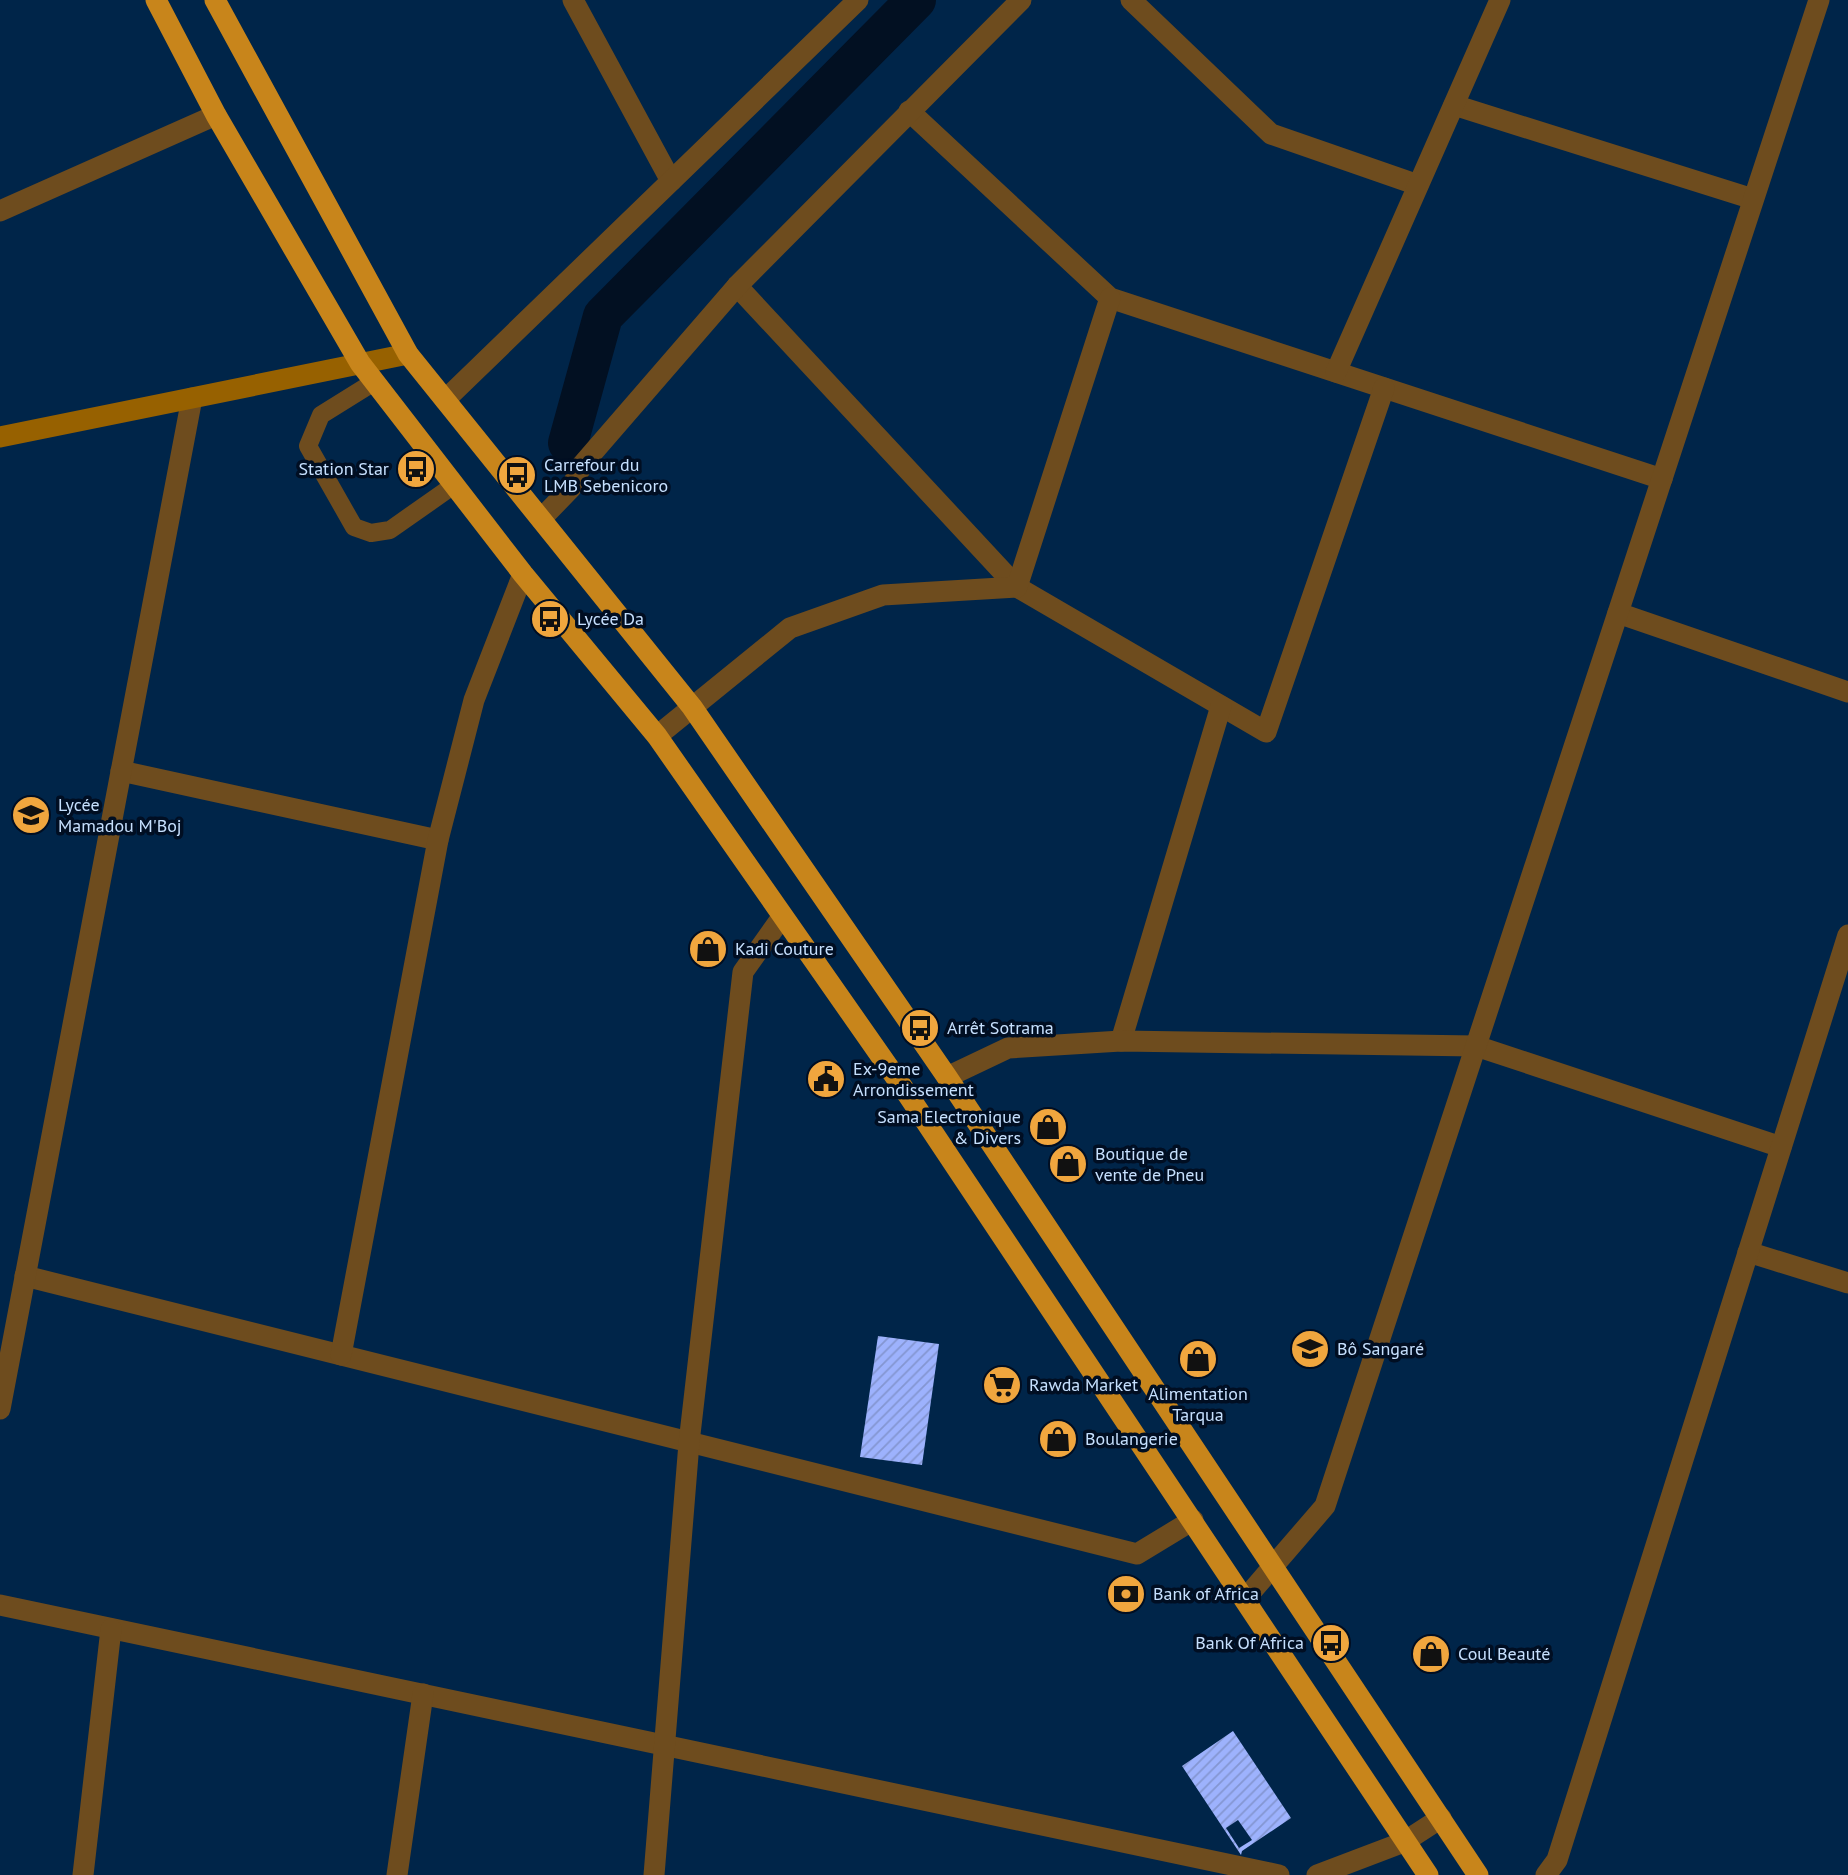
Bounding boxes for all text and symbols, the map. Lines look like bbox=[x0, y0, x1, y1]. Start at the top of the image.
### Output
bus stop icon: Station Star bbox=[395, 448, 437, 490]
place label: Carrefour du LMB Sebenicoro bbox=[544, 453, 668, 497]
bus stop icon: Carrefour du LMB Sebenicoro bbox=[496, 454, 538, 496]
place label: Station Star bbox=[298, 457, 389, 480]
bus stop icon: Lycée Da bbox=[529, 598, 571, 640]
place label: Lycée Da bbox=[577, 607, 644, 630]
place label: Lycée Mamadou M'Boj bbox=[58, 793, 182, 837]
school or university icon: Lycée Mamadou M'Boj bbox=[10, 794, 52, 836]
shop icon: Kadi Couture bbox=[687, 928, 729, 970]
place label: Kadi Couture bbox=[735, 937, 834, 960]
bus stop icon: Arrêt Sotrama bbox=[899, 1007, 941, 1049]
place label: Arrêt Sotrama bbox=[947, 1016, 1054, 1039]
place label: Ex-9eme Arrondissement bbox=[853, 1057, 974, 1101]
public building icon: Ex-9eme Arrondissement bbox=[805, 1058, 847, 1100]
place label: Sama Electronique & Divers bbox=[877, 1105, 1021, 1149]
shop icon: Sama Electronique & Divers bbox=[1027, 1106, 1069, 1148]
place label: Boutique de vente de Pneu bbox=[1095, 1142, 1204, 1186]
shop icon: Boutique de vente de Pneu bbox=[1047, 1143, 1089, 1185]
school or university icon: Bô Sangaré bbox=[1289, 1328, 1331, 1370]
place label: Bô Sangaré bbox=[1337, 1337, 1424, 1360]
shop icon: Alimentation Tarqua bbox=[1177, 1338, 1219, 1380]
supermarket icon: Rawda Market bbox=[981, 1364, 1023, 1406]
place label: Rawda Market bbox=[1029, 1373, 1138, 1396]
place label: Alimentation Tarqua bbox=[1148, 1382, 1248, 1426]
shop icon: Boulangerie bbox=[1037, 1418, 1079, 1460]
place label: Boulangerie bbox=[1085, 1427, 1178, 1450]
bank icon: Bank of Africa bbox=[1105, 1573, 1147, 1615]
place label: Bank of Africa bbox=[1153, 1582, 1259, 1605]
bus stop icon: Bank Of Africa bbox=[1310, 1622, 1352, 1664]
place label: Bank Of Africa bbox=[1195, 1631, 1304, 1654]
shop icon: Coul Beauté bbox=[1410, 1633, 1452, 1675]
place label: Coul Beauté bbox=[1458, 1642, 1550, 1665]

